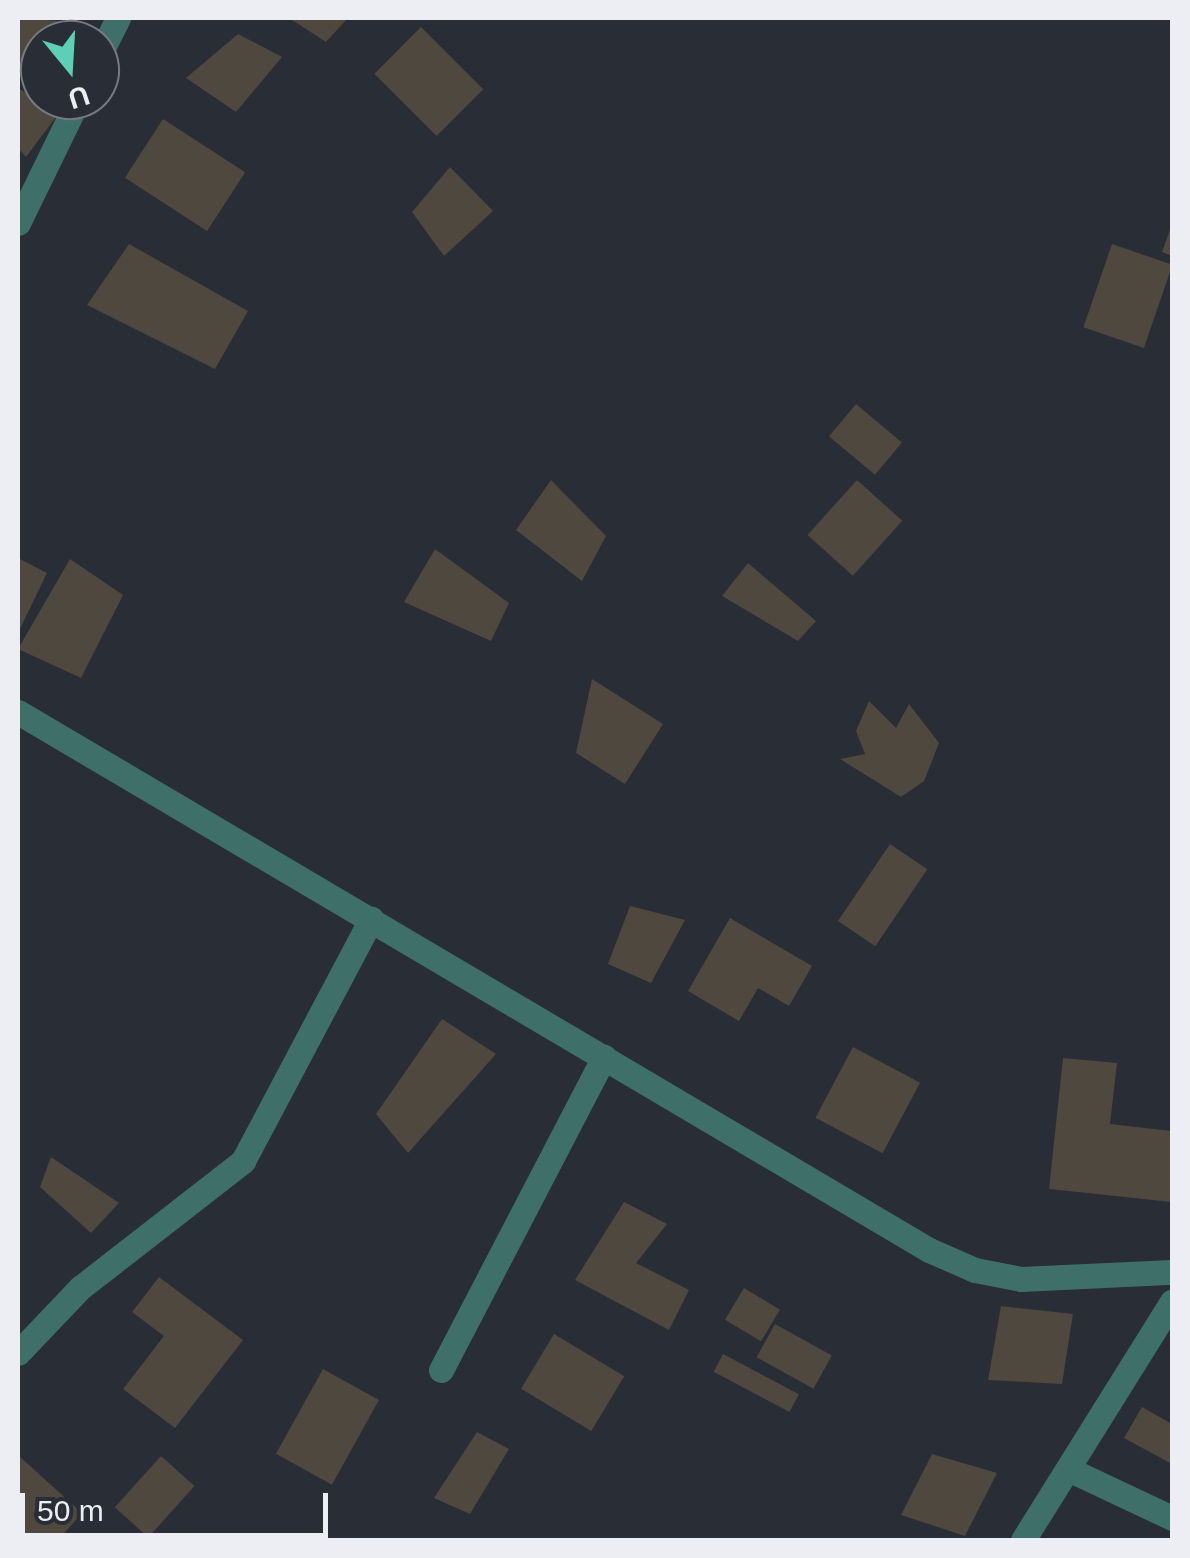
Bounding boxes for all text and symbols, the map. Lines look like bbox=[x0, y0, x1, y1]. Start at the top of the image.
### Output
north arrow bbox=[20, 20, 120, 120]
text: U bbox=[64, 79, 93, 115]
scale bar bbox=[25, 1473, 332, 1535]
text: 50 m bbox=[37, 1494, 104, 1527]

